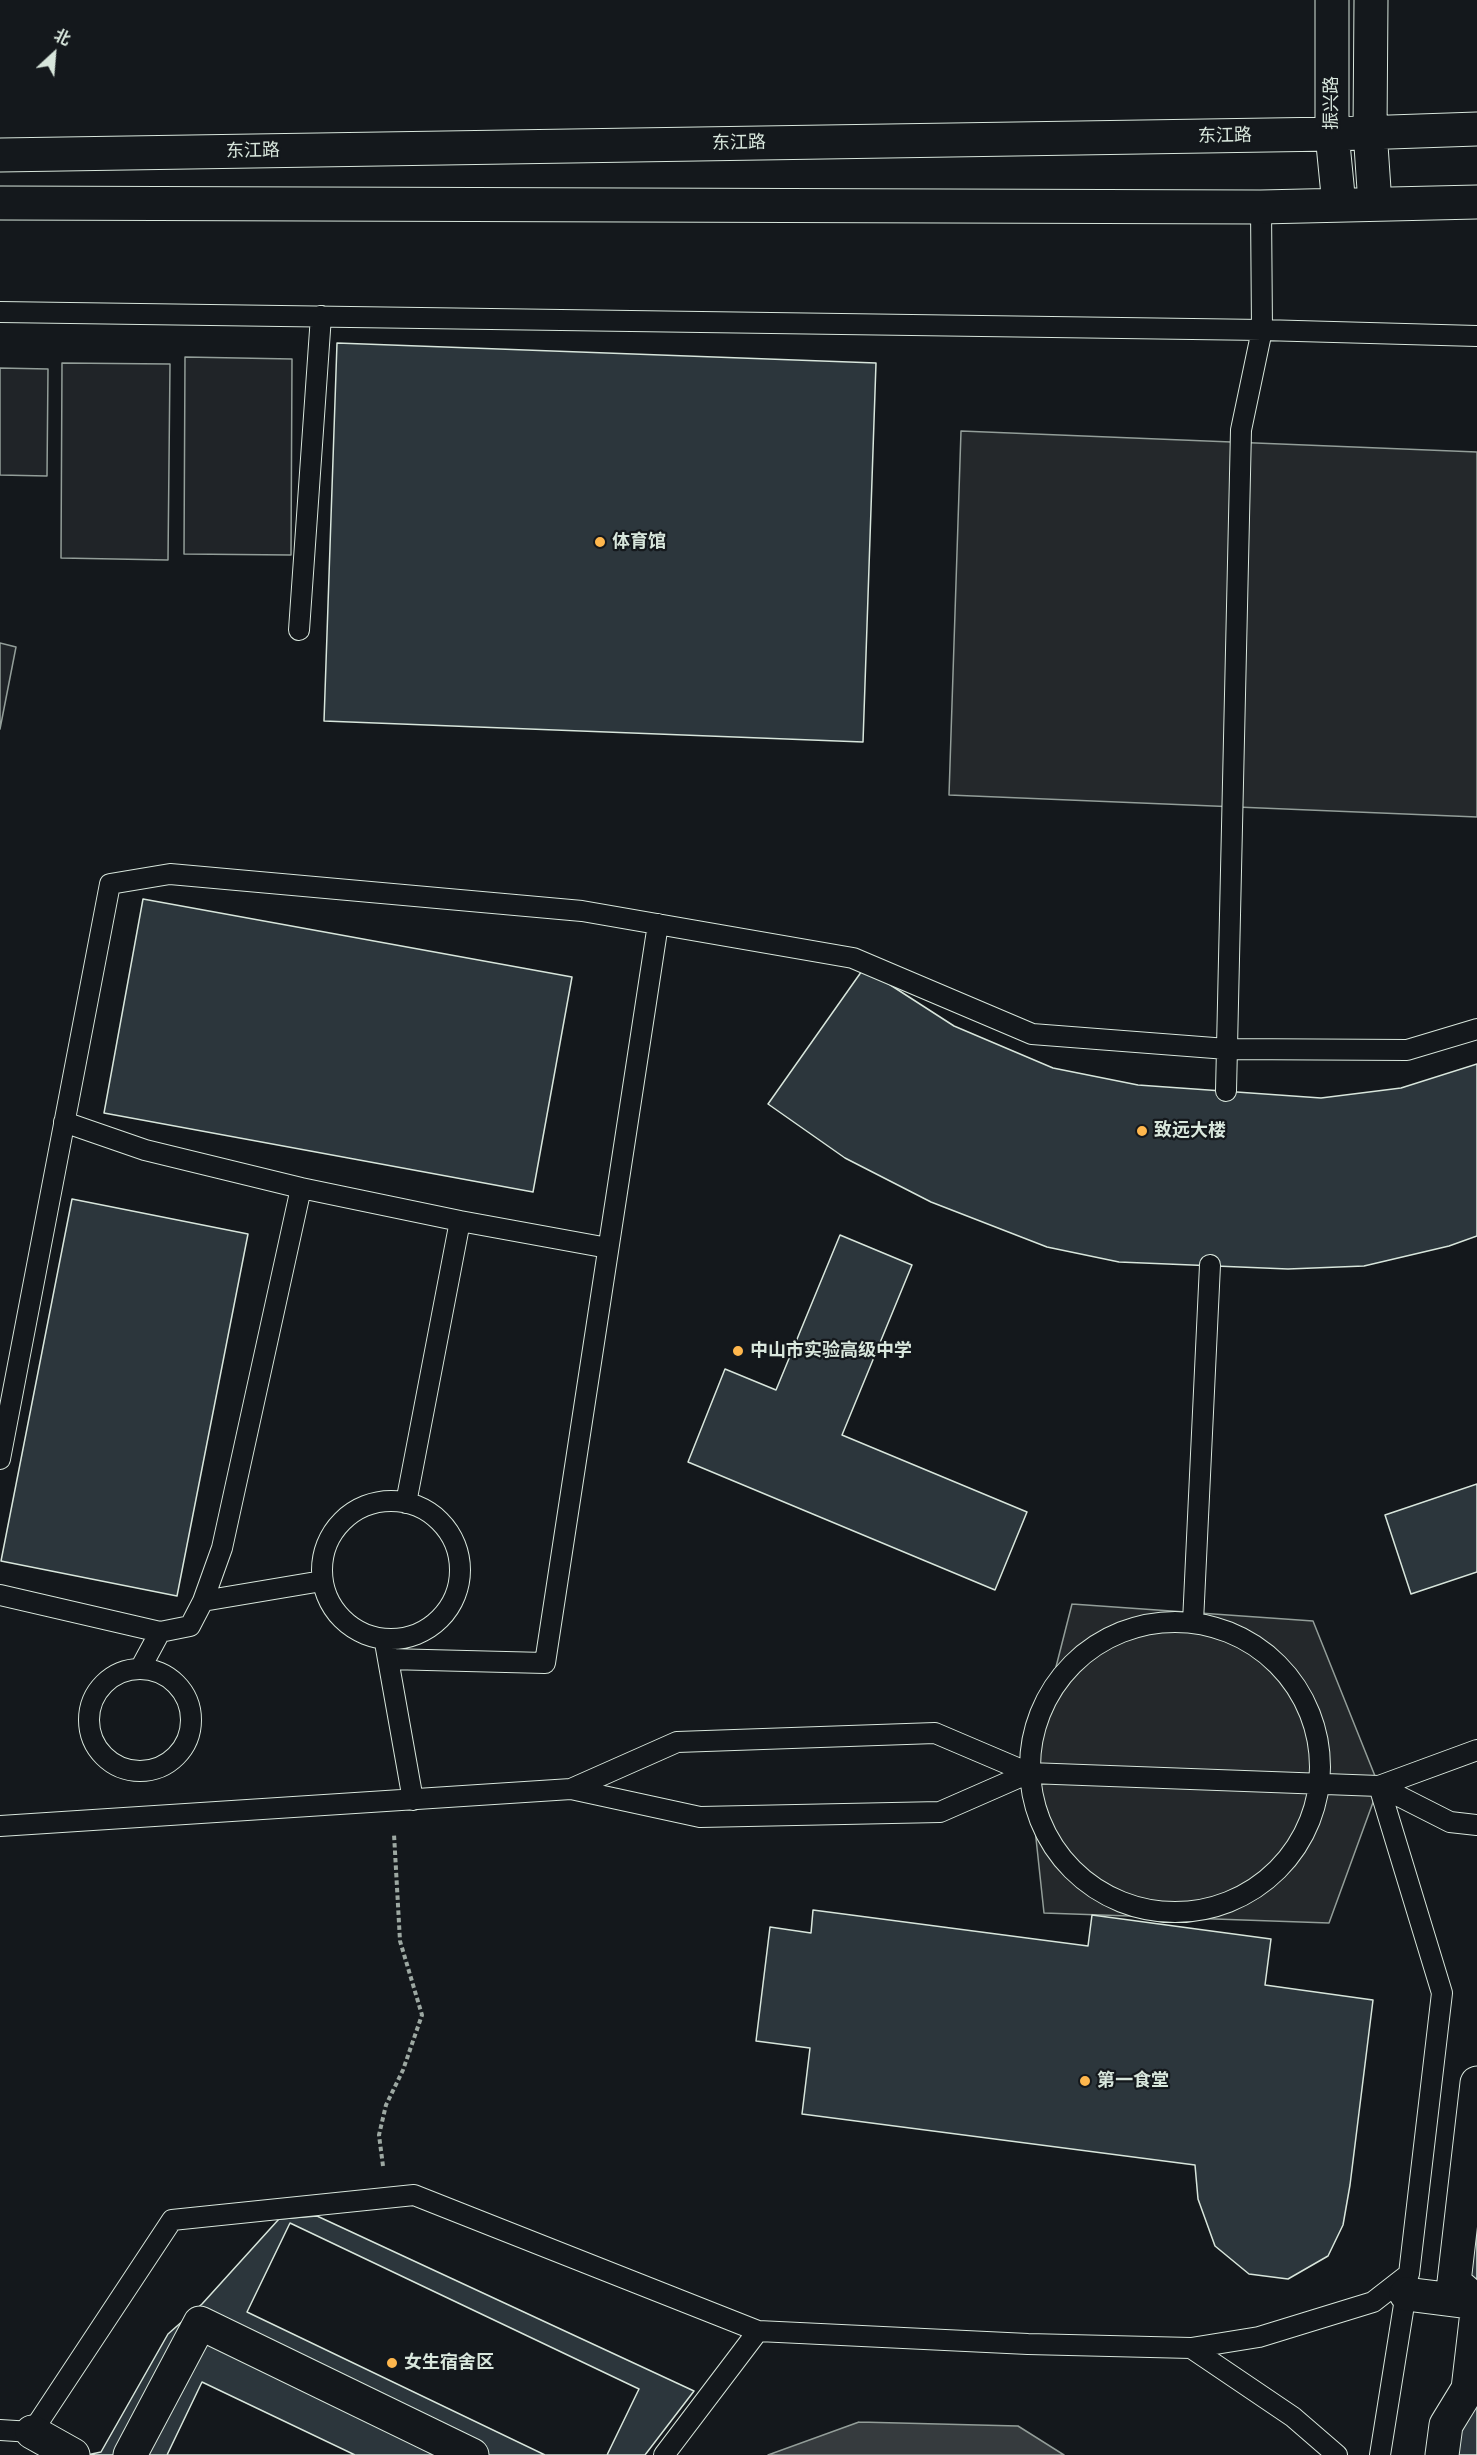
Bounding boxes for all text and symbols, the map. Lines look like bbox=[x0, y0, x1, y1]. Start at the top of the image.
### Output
north arrow bbox=[24, 24, 84, 84]
text: 北 bbox=[51, 25, 73, 49]
street label: 振兴路 bbox=[1321, 76, 1343, 130]
street label: 东江路 bbox=[1198, 125, 1252, 147]
street label: 东江路 bbox=[712, 132, 766, 154]
street label: 东江路 bbox=[226, 140, 280, 162]
place label: 体育馆 bbox=[612, 531, 666, 553]
marker: 体育馆 bbox=[593, 535, 607, 549]
place label: 致远大楼 bbox=[1154, 1120, 1226, 1142]
marker: 致远大楼 bbox=[1135, 1124, 1149, 1138]
place label: 中山市实验高级中学 bbox=[750, 1340, 912, 1362]
marker: 中山市实验高级中学 bbox=[731, 1344, 745, 1358]
place label: 第一食堂 bbox=[1097, 2070, 1169, 2092]
marker: 第一食堂 bbox=[1078, 2074, 1092, 2088]
place label: 女生宿舍区 bbox=[404, 2352, 494, 2374]
marker: 女生宿舍区 bbox=[385, 2356, 399, 2370]

